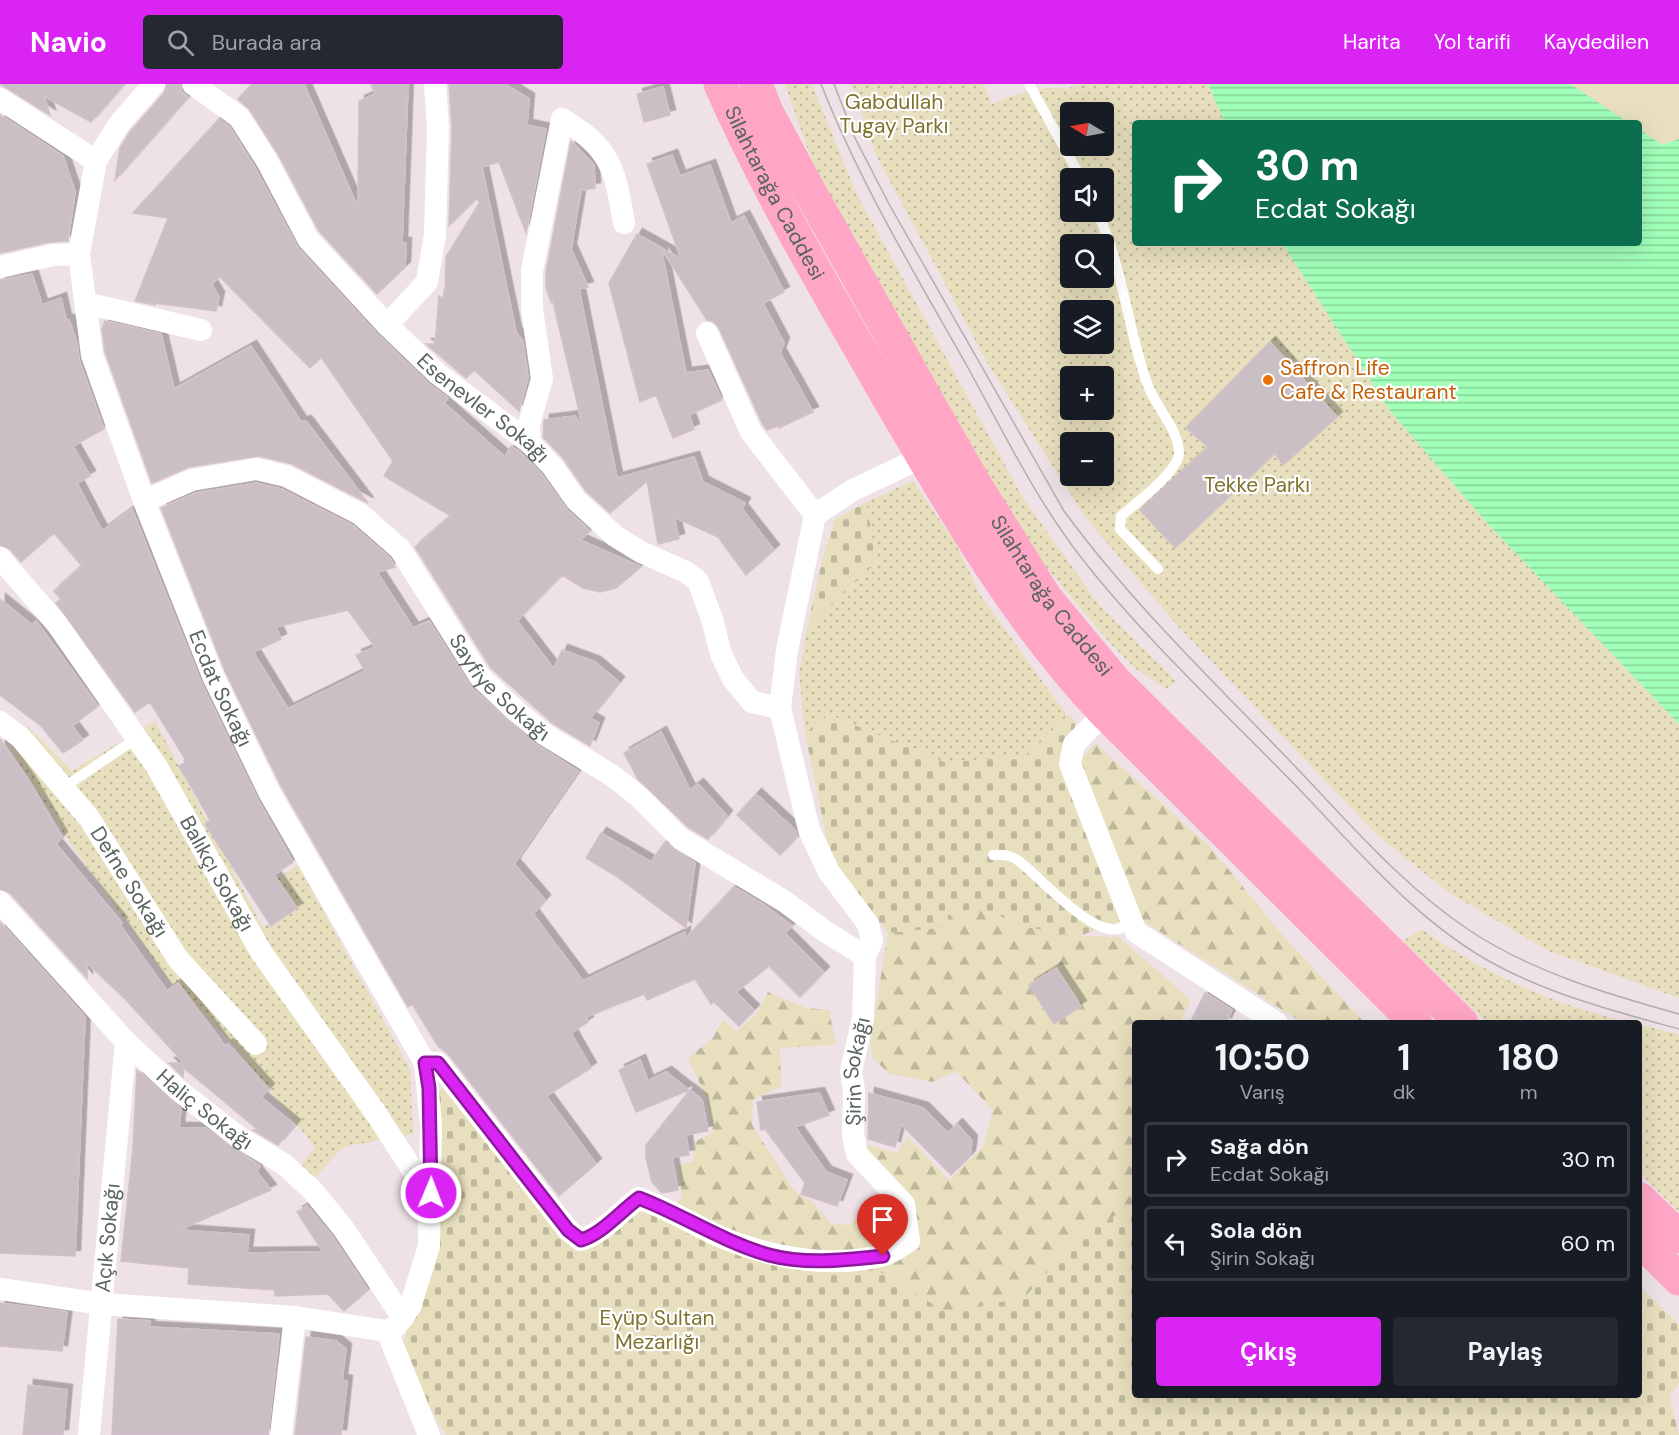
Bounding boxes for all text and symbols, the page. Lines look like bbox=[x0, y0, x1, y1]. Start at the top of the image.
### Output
search box bbox=[143, 15, 563, 69]
text: Navio bbox=[30, 24, 107, 61]
icon: search bbox=[164, 26, 197, 59]
text: Burada ara bbox=[212, 28, 321, 57]
text: Harita bbox=[1343, 28, 1401, 56]
text: Yol tarifi bbox=[1434, 28, 1511, 56]
text: Kaydedilen bbox=[1544, 28, 1649, 56]
park label: Gabdullah Tugay Parkı bbox=[839, 88, 949, 140]
street label: Silahtarağa Caddesi bbox=[718, 101, 832, 285]
north arrow bbox=[1060, 102, 1114, 156]
map controls bbox=[1060, 102, 1114, 486]
text: 30 m bbox=[1255, 138, 1359, 193]
icon: right bbox=[1156, 144, 1234, 222]
button: sound bbox=[1060, 168, 1114, 222]
text: Ecdat Sokağı bbox=[1255, 191, 1416, 226]
button: search bbox=[1060, 234, 1114, 288]
button: layers bbox=[1060, 300, 1114, 354]
street label: Esenevler Sokağı bbox=[411, 347, 556, 469]
place label: Saffron Life Cafe & Restaurant bbox=[1280, 354, 1457, 406]
button: + bbox=[1060, 366, 1114, 420]
marker: Saffron Life Cafe & Restaurant bbox=[1261, 373, 1275, 387]
button: − bbox=[1060, 432, 1114, 486]
park label: Tekke Parkı bbox=[1204, 471, 1310, 499]
street label: Silahtarağa Caddesi bbox=[984, 510, 1119, 682]
street label: Ecdat Sokağı bbox=[182, 626, 259, 751]
street label: Sayfiye Sokağı bbox=[442, 629, 555, 748]
street label: Balıkçı Sokağı bbox=[173, 811, 261, 937]
street label: Defne Sokağı bbox=[84, 821, 175, 943]
street label: Şirin Sokağı bbox=[837, 1014, 877, 1126]
text: 10:50 bbox=[1215, 1034, 1310, 1081]
text: 1 bbox=[1397, 1034, 1411, 1081]
text: 180 bbox=[1498, 1034, 1559, 1081]
street label: Haliç Sokağı bbox=[150, 1063, 258, 1156]
text: Varış bbox=[1240, 1079, 1285, 1105]
text: dk bbox=[1393, 1079, 1415, 1105]
text: m bbox=[1520, 1079, 1538, 1105]
text: Sağa dön bbox=[1210, 1132, 1309, 1161]
icon: right bbox=[1159, 1143, 1192, 1176]
text: 30 m bbox=[1561, 1145, 1615, 1174]
position arrow bbox=[399, 1161, 463, 1225]
text: Ecdat Sokağı bbox=[1210, 1161, 1329, 1187]
street label: Açık Sokağı bbox=[88, 1182, 127, 1294]
pin bbox=[857, 1194, 908, 1256]
icon: arrive bbox=[866, 1203, 899, 1236]
text: Sola dön bbox=[1210, 1216, 1302, 1245]
icon: left bbox=[1159, 1227, 1192, 1260]
text: 60 m bbox=[1561, 1229, 1615, 1258]
text: Şirin Sokağı bbox=[1210, 1245, 1315, 1271]
park label: Eyüp Sultan Mezarlığı bbox=[600, 1304, 714, 1356]
button: Çıkış bbox=[1156, 1317, 1381, 1386]
button: Paylaş bbox=[1393, 1317, 1618, 1386]

